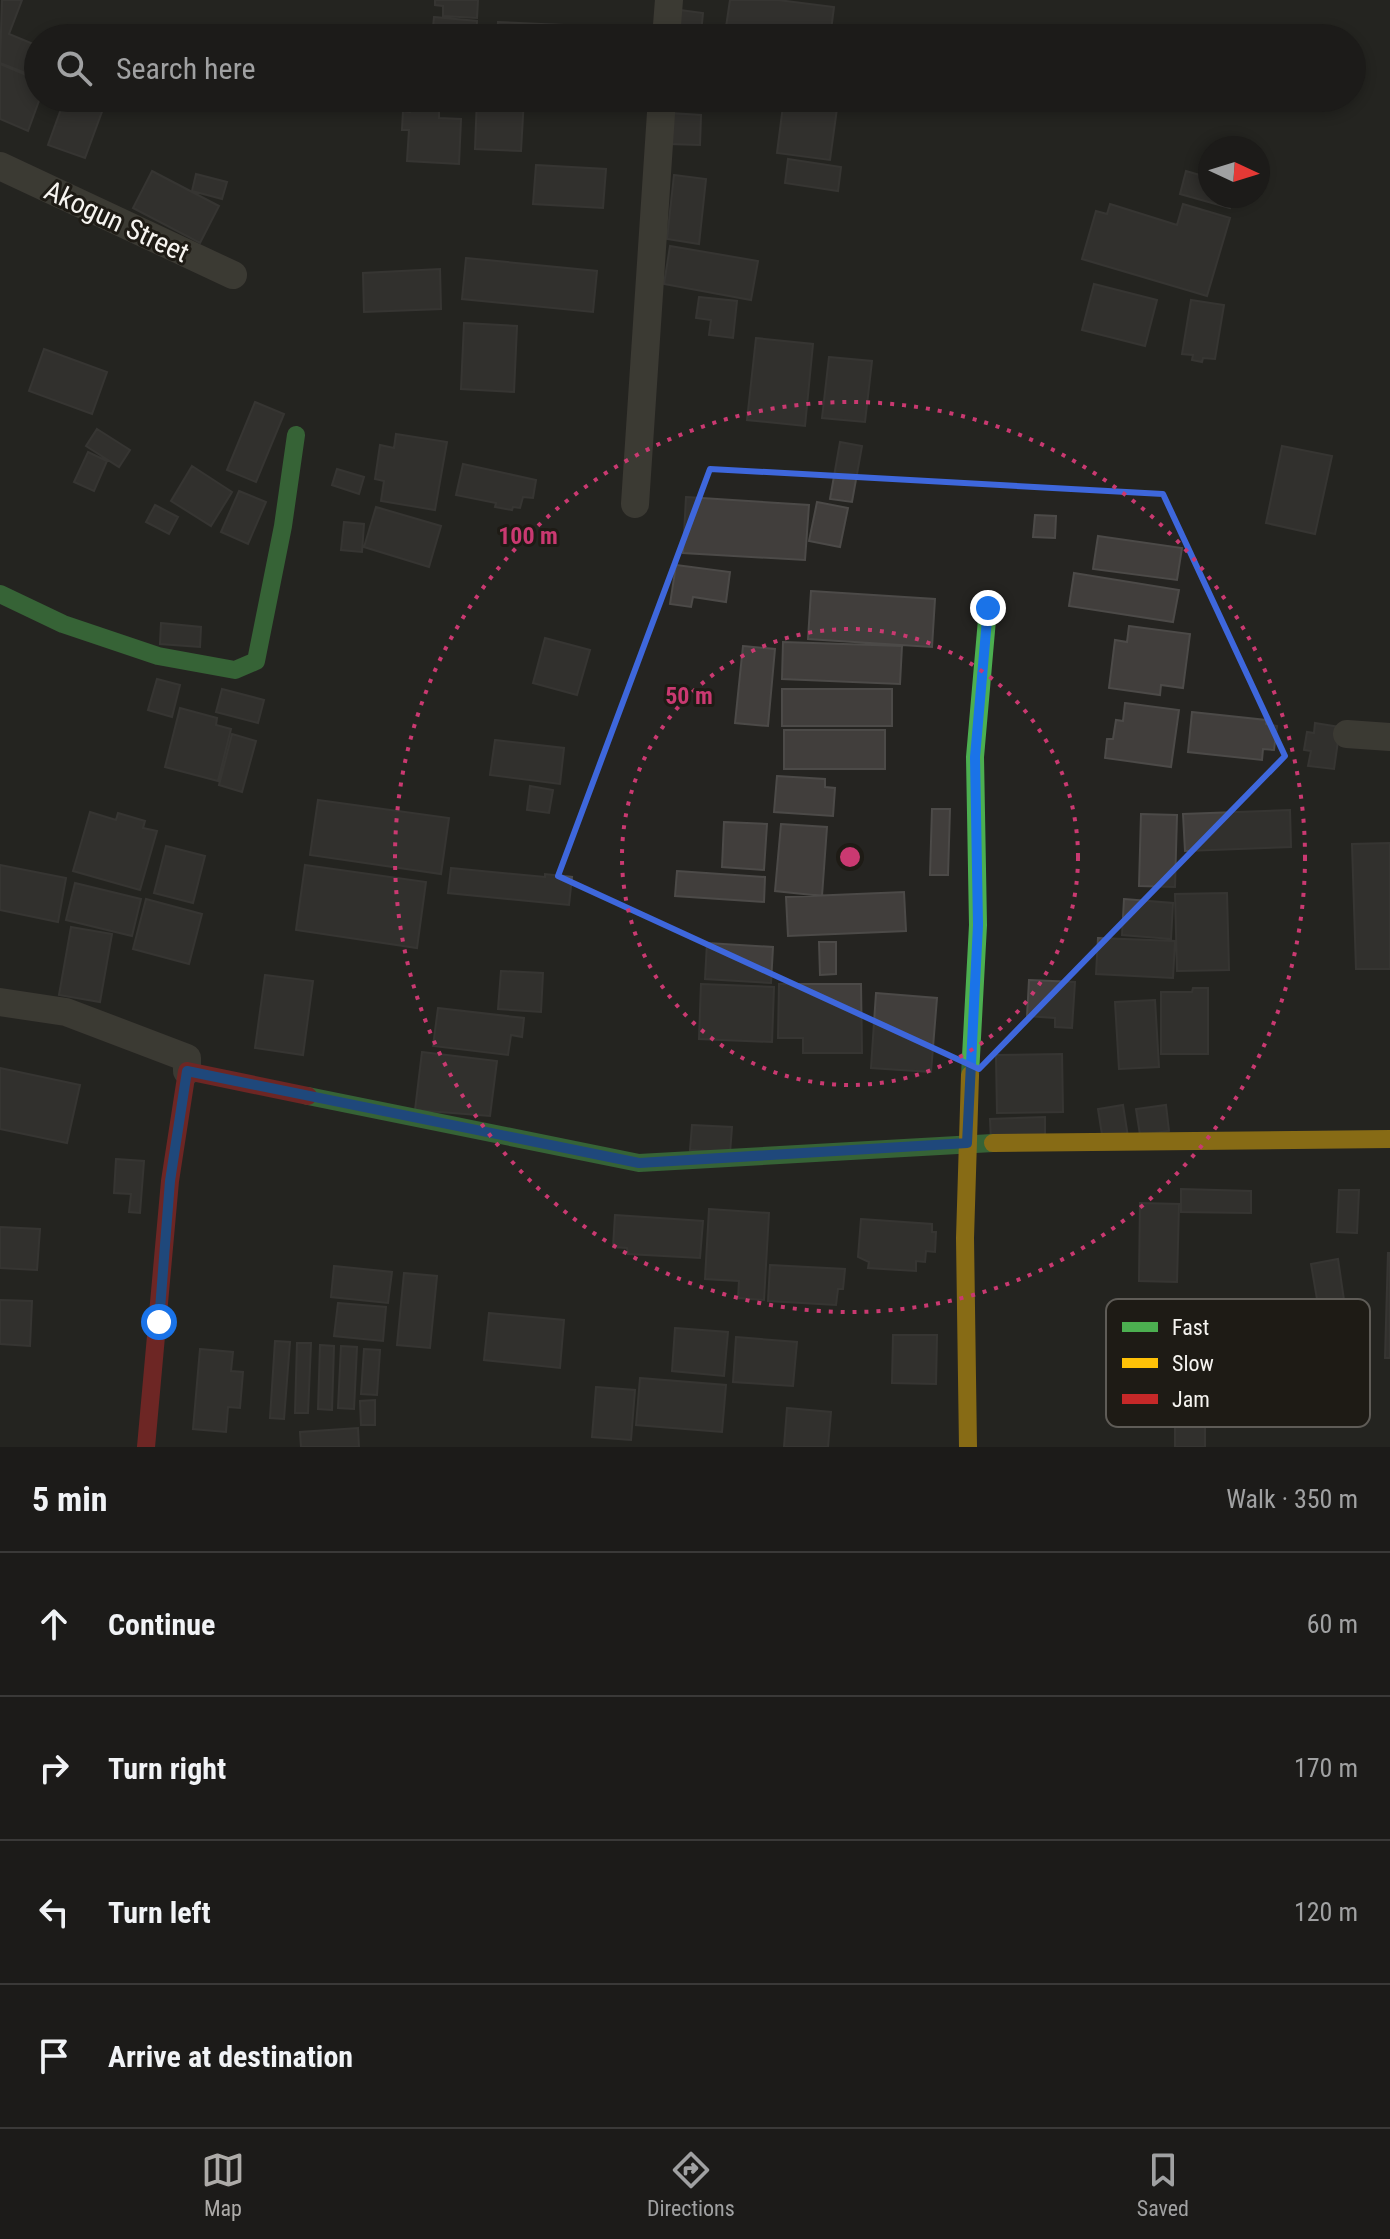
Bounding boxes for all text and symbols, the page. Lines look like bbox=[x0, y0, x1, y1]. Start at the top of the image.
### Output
search box bbox=[24, 24, 1366, 112]
icon: search bbox=[52, 46, 96, 90]
text: Search here bbox=[116, 51, 256, 86]
north arrow bbox=[1198, 136, 1270, 208]
street label: Akogun Street bbox=[39, 174, 194, 269]
text: 100 m bbox=[498, 522, 558, 550]
route end bbox=[970, 590, 1006, 626]
text: 50 m bbox=[665, 682, 713, 710]
centre of rings bbox=[836, 843, 864, 871]
legend bbox=[1106, 1299, 1370, 1427]
route start bbox=[141, 1304, 177, 1340]
text: Fast bbox=[1172, 1315, 1209, 1340]
text: Slow bbox=[1172, 1351, 1214, 1376]
text: Jam bbox=[1172, 1387, 1210, 1412]
text: 5 min bbox=[32, 1479, 108, 1519]
text: Walk · 350 m bbox=[1226, 1484, 1358, 1514]
icon: ahead bbox=[32, 1602, 76, 1646]
text: Continue bbox=[108, 1607, 215, 1642]
text: 60 m bbox=[1307, 1609, 1358, 1639]
icon: right bbox=[32, 1746, 76, 1790]
text: Turn right bbox=[108, 1751, 226, 1786]
text: 170 m bbox=[1294, 1753, 1358, 1783]
icon: left bbox=[32, 1890, 76, 1934]
text: Turn left bbox=[108, 1895, 211, 1930]
text: 120 m bbox=[1294, 1897, 1358, 1927]
icon: arrive bbox=[32, 2034, 76, 2078]
text: Arrive at destination bbox=[108, 2039, 353, 2074]
tab: Map bbox=[201, 2148, 245, 2221]
tab: Directions bbox=[647, 2148, 735, 2221]
tab: Saved bbox=[1137, 2148, 1189, 2221]

